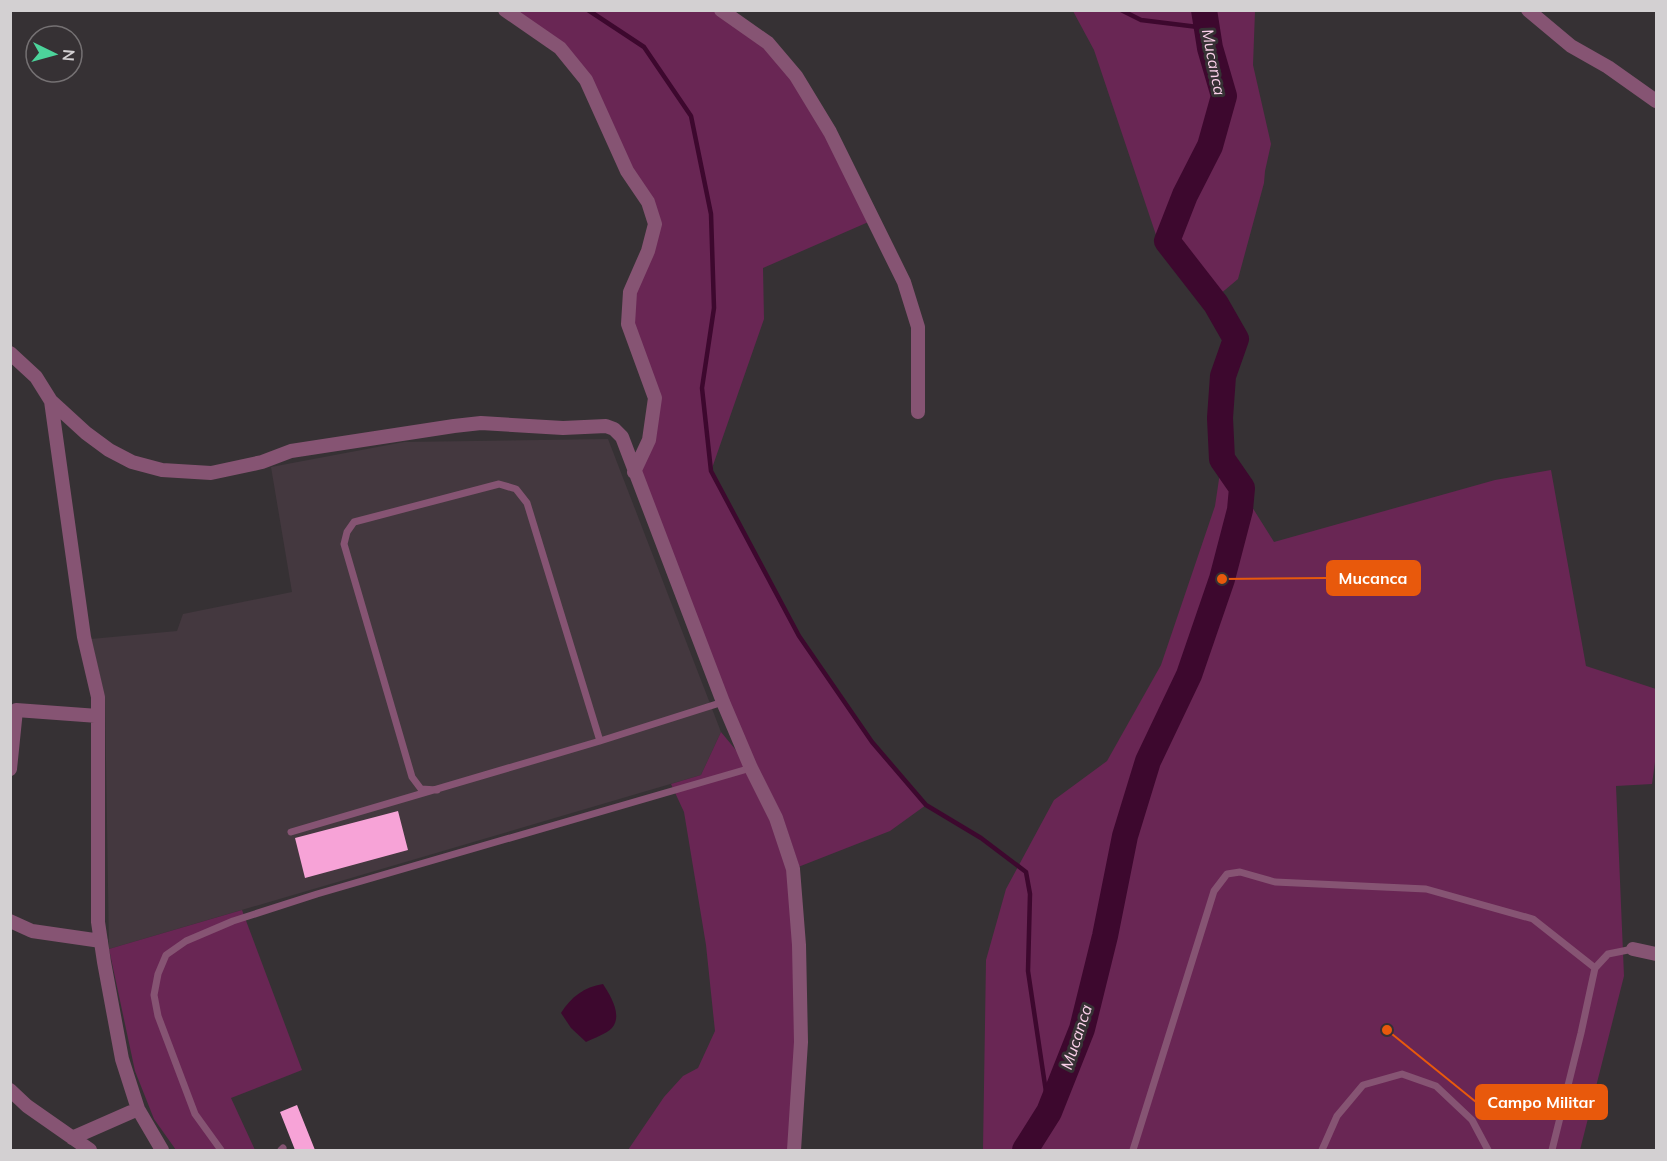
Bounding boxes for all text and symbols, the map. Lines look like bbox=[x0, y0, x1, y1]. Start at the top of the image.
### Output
north arrow bbox=[24, 24, 84, 84]
water label: Mucanca bbox=[1198, 27, 1230, 97]
text: N bbox=[58, 48, 79, 62]
callout: Mucanca bbox=[1327, 561, 1420, 595]
text: Mucanca bbox=[1339, 568, 1407, 588]
water label: Mucanca bbox=[1056, 1002, 1096, 1072]
callout: Campo Militar bbox=[1476, 1085, 1607, 1119]
text: Campo Militar bbox=[1487, 1092, 1595, 1112]

